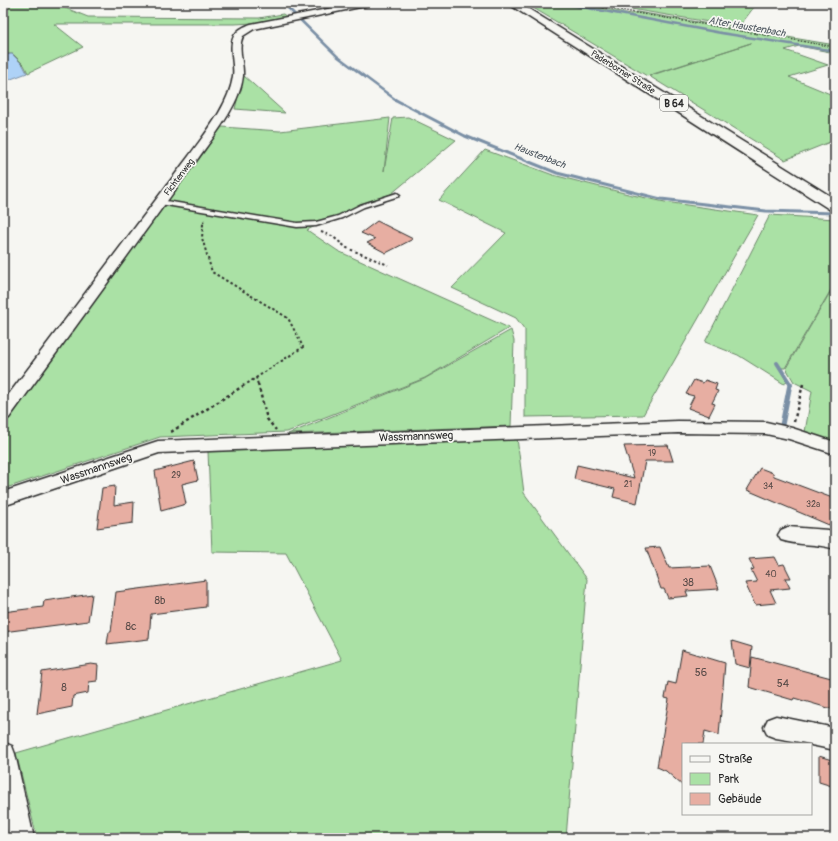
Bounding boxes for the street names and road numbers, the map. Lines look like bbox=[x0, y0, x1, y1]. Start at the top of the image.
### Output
street label: Paderborner Straße bbox=[589, 48, 657, 97]
road number: B 64 bbox=[660, 95, 688, 111]
street label: Fichtenweg bbox=[162, 156, 197, 198]
street label: Wassmannsweg bbox=[379, 429, 454, 444]
street label: Wassmannsweg bbox=[59, 450, 134, 487]

